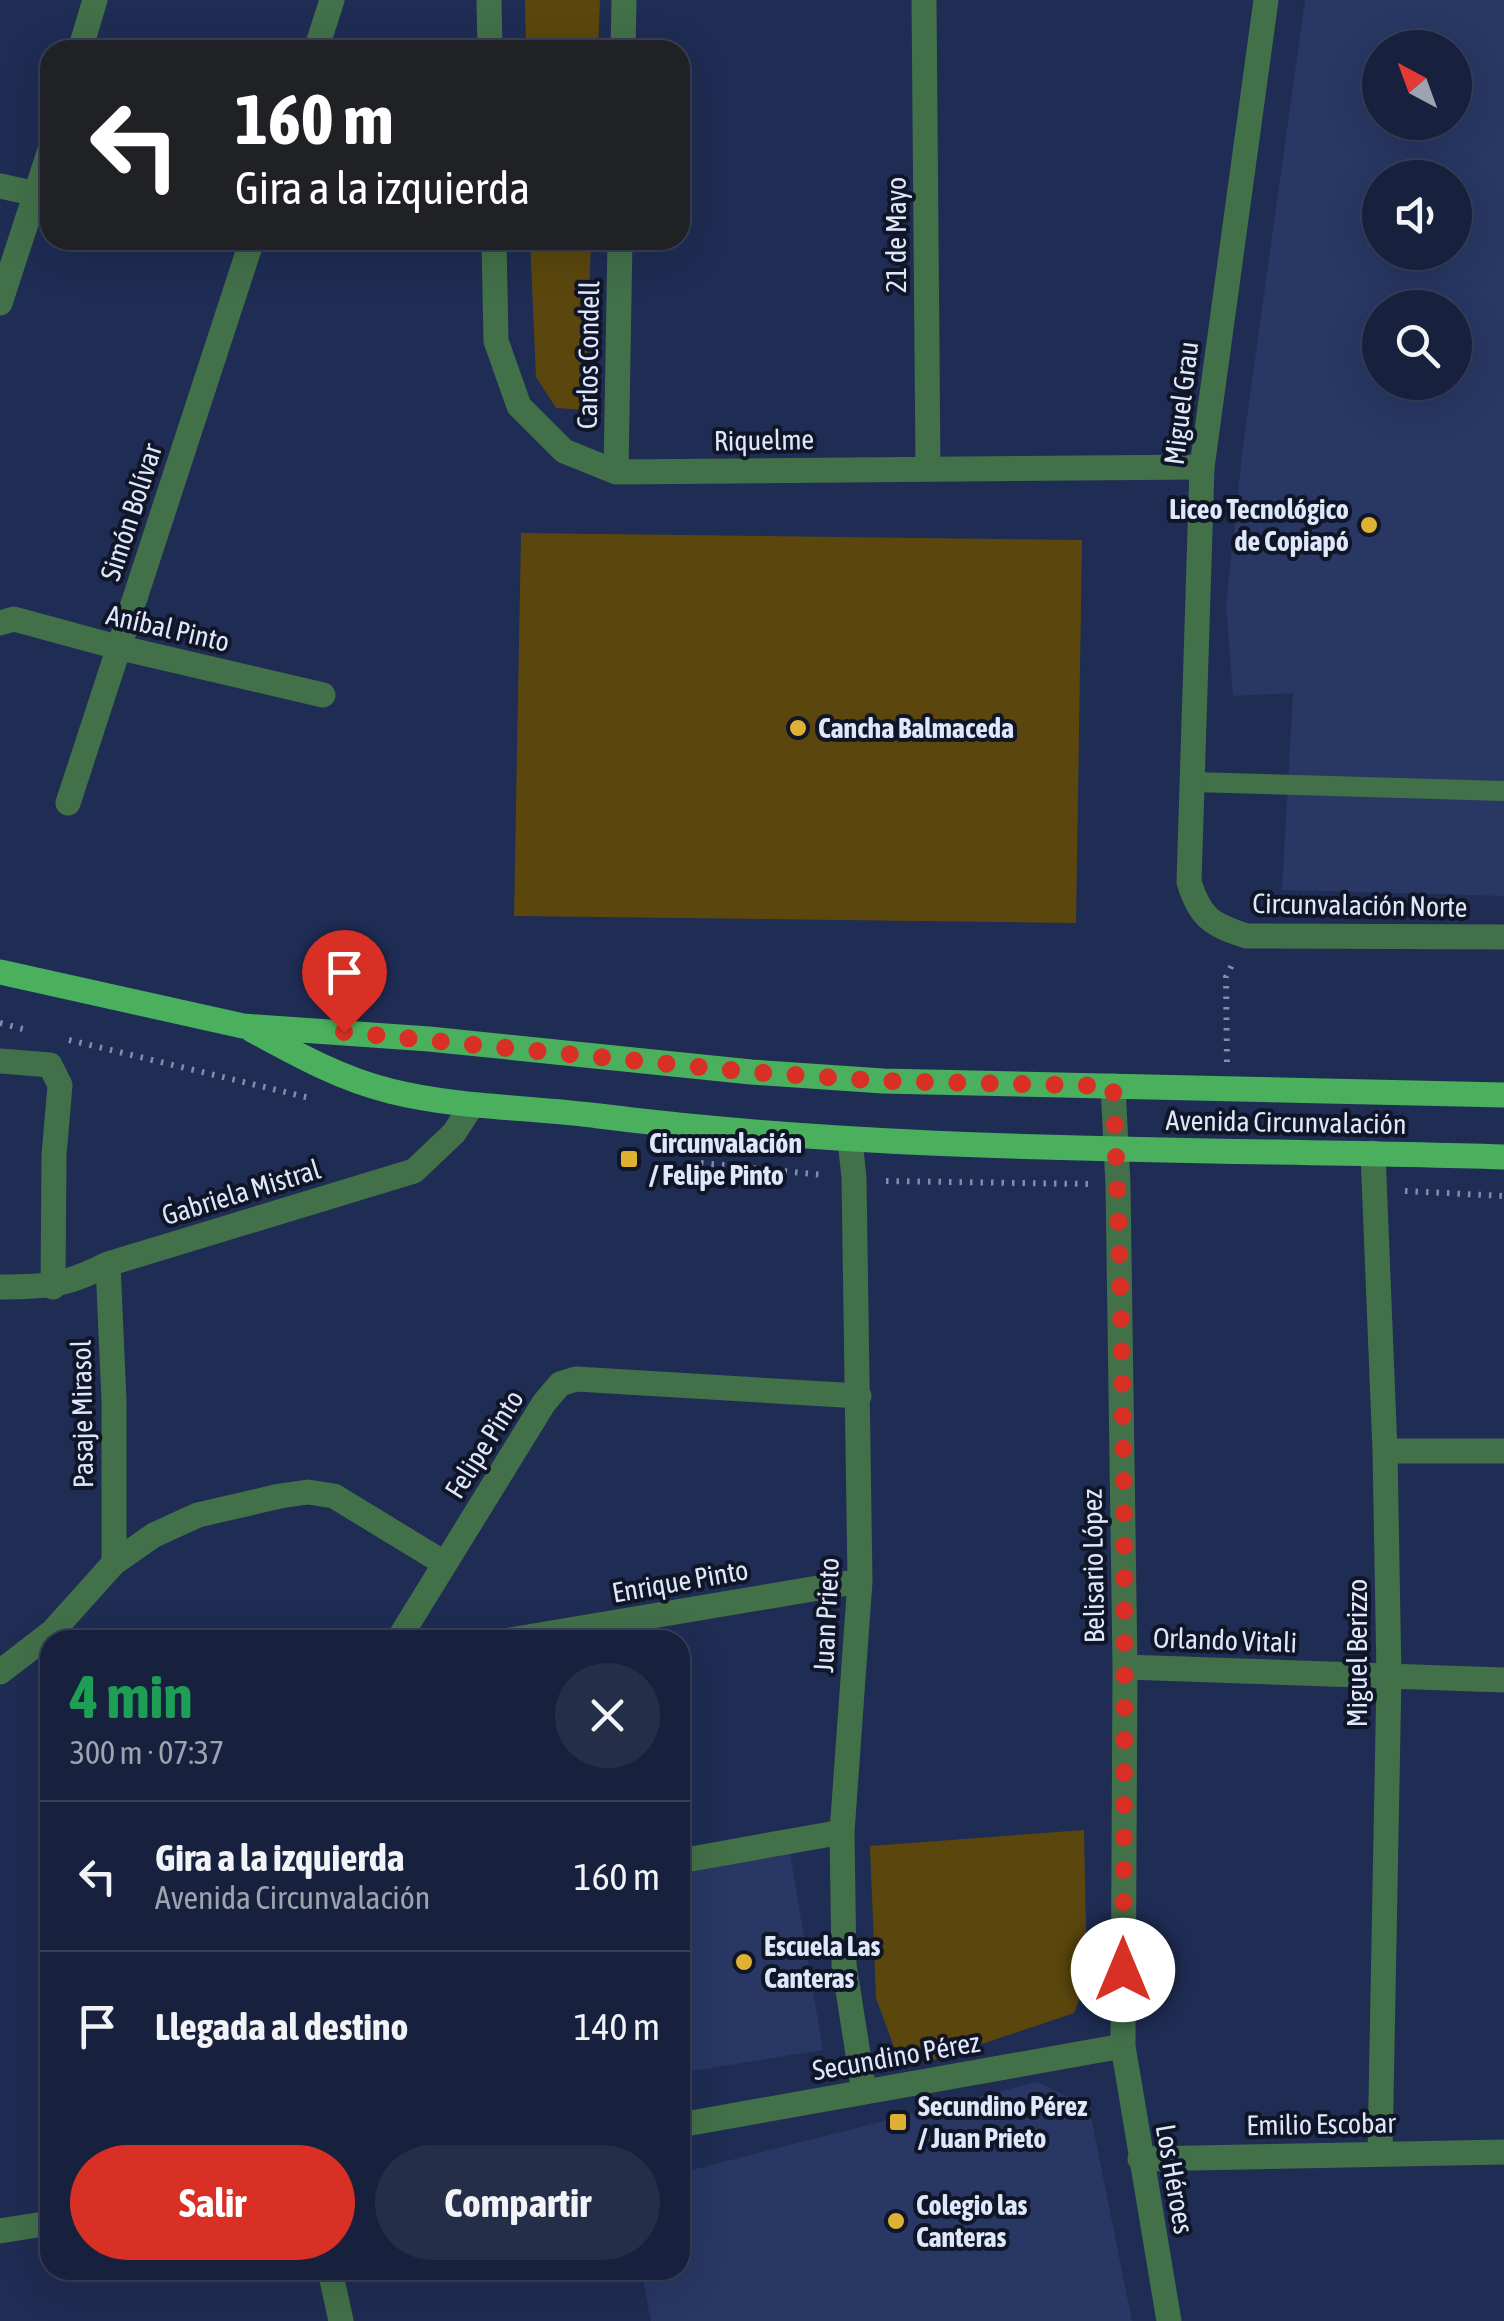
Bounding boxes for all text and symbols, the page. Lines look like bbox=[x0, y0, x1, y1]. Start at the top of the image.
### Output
north arrow bbox=[1362, 30, 1472, 140]
map controls bbox=[1362, 30, 1472, 400]
text: 160 m bbox=[235, 79, 394, 159]
icon: left bbox=[70, 80, 200, 210]
button: sound bbox=[1362, 160, 1472, 270]
text: Gira a la izquierda bbox=[235, 162, 530, 214]
street label: 21 de Mayo bbox=[880, 177, 912, 293]
street label: Carlos Condell bbox=[571, 280, 605, 429]
button: search bbox=[1362, 290, 1472, 400]
street label: Miguel Grau bbox=[1158, 340, 1204, 466]
street label: Riquelme bbox=[714, 423, 814, 457]
street label: Simón Bolívar bbox=[94, 439, 168, 584]
place label: Liceo Tecnológico de Copiapó bbox=[1169, 493, 1349, 557]
marker: Liceo Tecnológico de Copiapó bbox=[1358, 514, 1380, 536]
street label: Aníbal Pinto bbox=[103, 598, 233, 658]
place label: Cancha Balmaceda bbox=[818, 712, 1014, 744]
marker: Cancha Balmaceda bbox=[787, 717, 809, 739]
street label: Circunvalación Norte bbox=[1252, 887, 1468, 923]
pin bbox=[302, 930, 387, 1033]
icon: arrive bbox=[317, 945, 372, 1000]
street label: Avenida Circunvalación bbox=[1165, 1104, 1407, 1140]
place label: Circunvalación / Felipe Pinto bbox=[649, 1127, 802, 1191]
marker: Circunvalación / Felipe Pinto bbox=[618, 1148, 640, 1170]
street label: Gabriela Mistral bbox=[158, 1153, 325, 1231]
street label: Pasaje Mirasol bbox=[65, 1339, 99, 1489]
street label: Felipe Pinto bbox=[438, 1384, 530, 1504]
street label: Belisario López bbox=[1076, 1488, 1110, 1644]
street label: Enrique Pinto bbox=[609, 1553, 751, 1609]
street label: Juan Prieto bbox=[807, 1557, 845, 1673]
street label: Miguel Berizzo bbox=[1341, 1579, 1373, 1727]
street label: Orlando Vitali bbox=[1152, 1621, 1298, 1659]
text: 4 min bbox=[70, 1662, 193, 1731]
button: close bbox=[555, 1663, 660, 1768]
text: 300 m · 07:37 bbox=[70, 1734, 224, 1771]
text: Gira a la izquierda bbox=[155, 1836, 404, 1879]
icon: left bbox=[70, 1849, 125, 1904]
text: 160 m bbox=[574, 1855, 660, 1898]
text: Avenida Circunvalación bbox=[155, 1879, 430, 1916]
position arrow bbox=[1071, 1918, 1175, 2022]
place label: Escuela Las Canteras bbox=[764, 1930, 881, 1994]
marker: Escuela Las Canteras bbox=[733, 1951, 755, 1973]
icon: arrive bbox=[70, 1999, 125, 2054]
text: Llegada al destino bbox=[155, 2005, 408, 2048]
text: 140 m bbox=[574, 2005, 660, 2048]
street label: Secundino Pérez bbox=[810, 2026, 982, 2086]
place label: Secundino Pérez / Juan Prieto bbox=[918, 2090, 1087, 2154]
street label: Emilio Escobar bbox=[1246, 2107, 1397, 2141]
marker: Secundino Pérez / Juan Prieto bbox=[887, 2111, 909, 2133]
street label: Los Héroes bbox=[1150, 2122, 1200, 2236]
button: Salir bbox=[70, 2145, 355, 2260]
button: Compartir bbox=[375, 2145, 660, 2260]
place label: Colegio las Canteras bbox=[916, 2189, 1028, 2253]
marker: Colegio las Canteras bbox=[885, 2210, 907, 2232]

